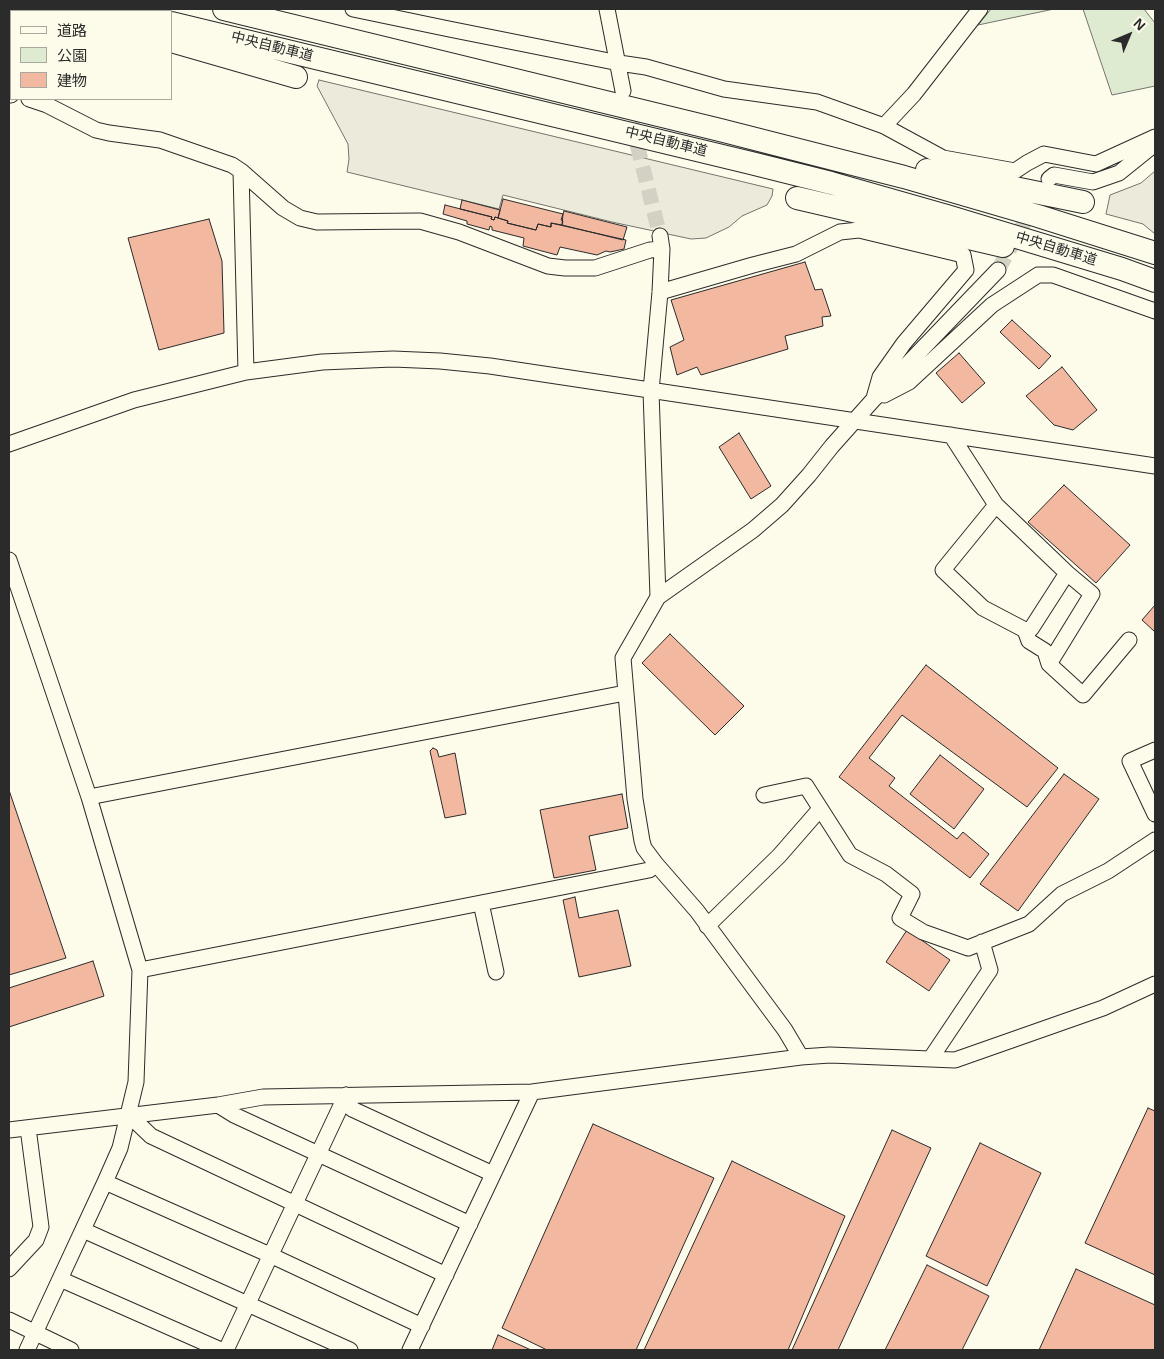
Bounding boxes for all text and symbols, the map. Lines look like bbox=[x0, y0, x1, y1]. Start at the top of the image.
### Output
legend bbox=[10, 10, 172, 100]
north arrow bbox=[1104, 10, 1154, 60]
text: N bbox=[1130, 15, 1149, 34]
text: 道路 bbox=[57, 22, 87, 39]
street label: 中央自動車道 bbox=[229, 29, 315, 65]
text: 公園 bbox=[57, 47, 87, 64]
text: 建物 bbox=[57, 72, 87, 89]
street label: 中央自動車道 bbox=[623, 124, 709, 160]
street label: 中央自動車道 bbox=[1013, 229, 1099, 269]

